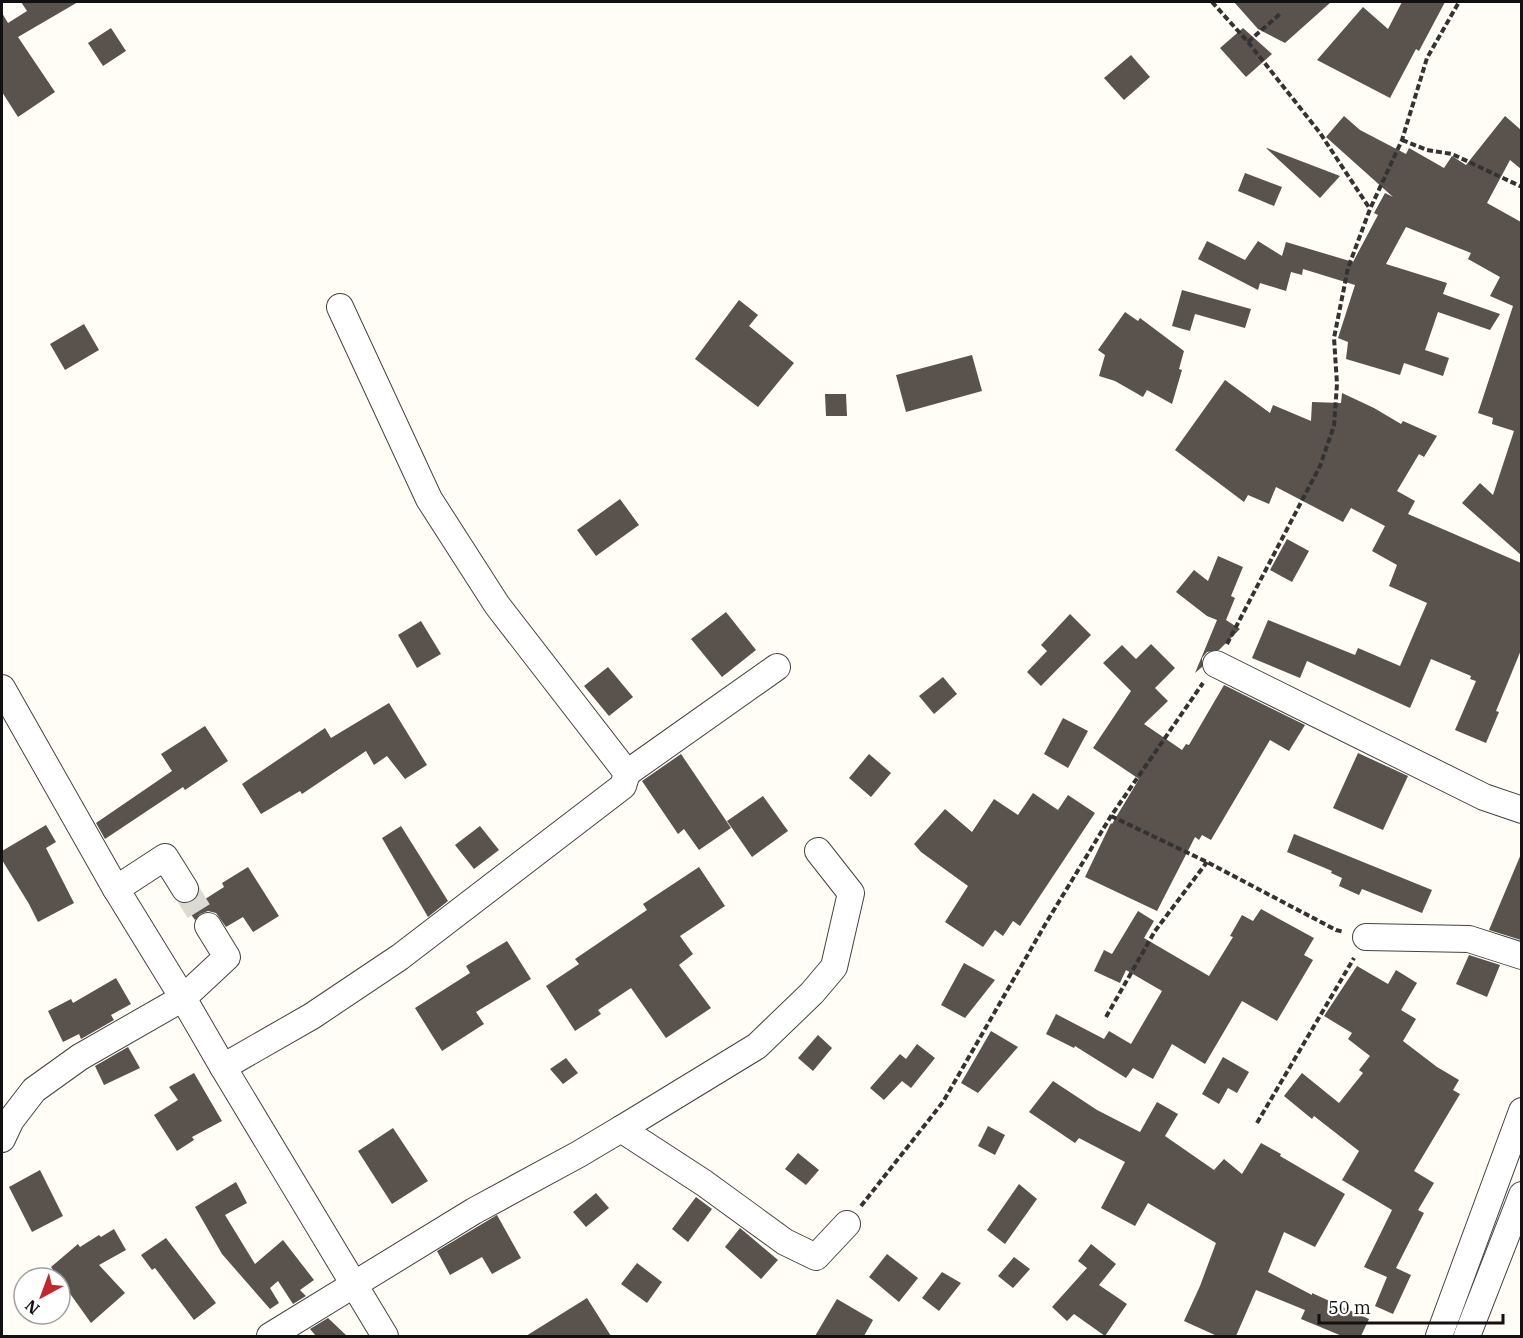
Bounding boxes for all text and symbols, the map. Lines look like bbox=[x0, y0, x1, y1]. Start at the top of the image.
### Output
north arrow bbox=[12, 1266, 72, 1326]
scale bar bbox=[1319, 1287, 1504, 1325]
text: N bbox=[21, 1296, 43, 1319]
text: 50 m bbox=[1328, 1296, 1371, 1319]

